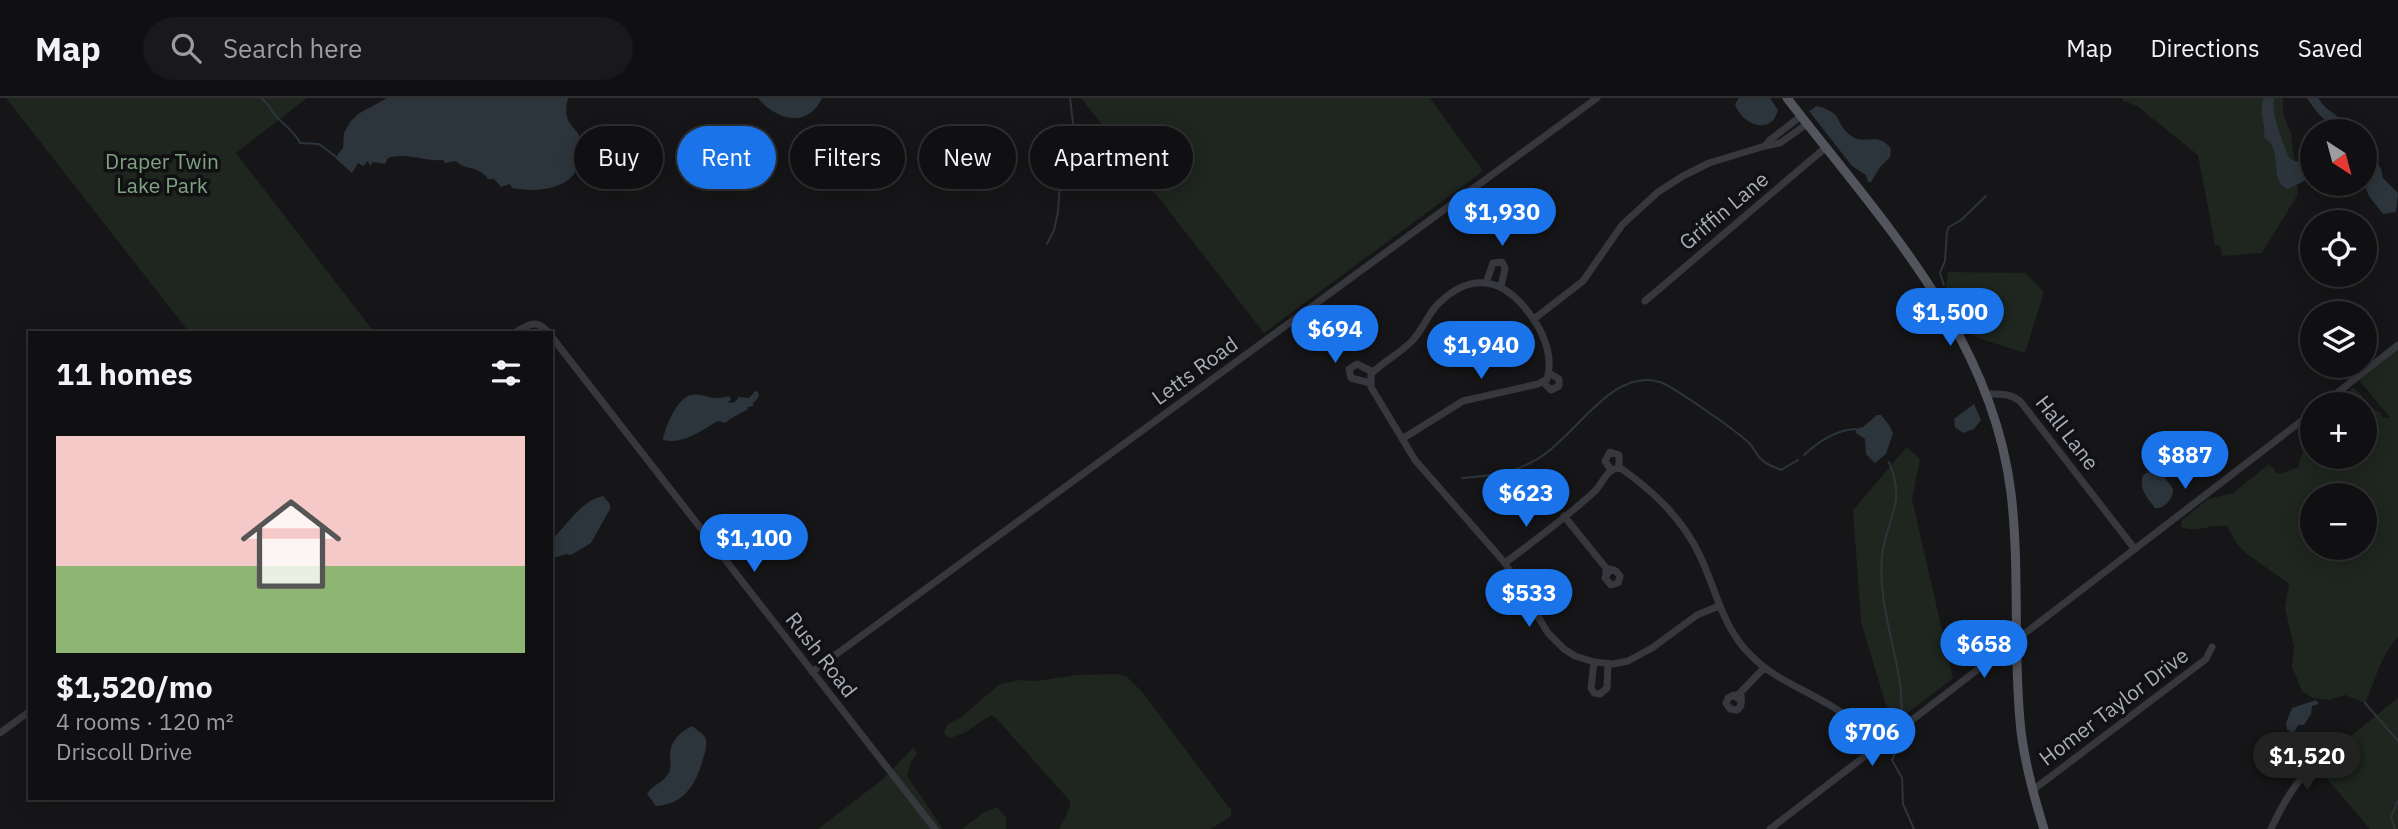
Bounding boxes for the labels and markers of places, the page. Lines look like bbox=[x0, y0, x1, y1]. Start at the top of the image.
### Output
pin: $1,930 bbox=[1445, 188, 1559, 248]
pin: $1,500 bbox=[1893, 288, 2007, 348]
pin: $694 bbox=[1294, 306, 1376, 365]
pin: $1,940 bbox=[1424, 322, 1538, 381]
pin: $887 bbox=[2144, 432, 2226, 491]
pin: $623 bbox=[1485, 470, 1567, 529]
pin: $1,100 bbox=[697, 514, 811, 574]
pin: $533 bbox=[1488, 570, 1570, 629]
pin: $658 bbox=[1943, 620, 2025, 680]
pin: $706 bbox=[1831, 708, 1913, 768]
pin: $1,520 bbox=[2250, 732, 2364, 792]

